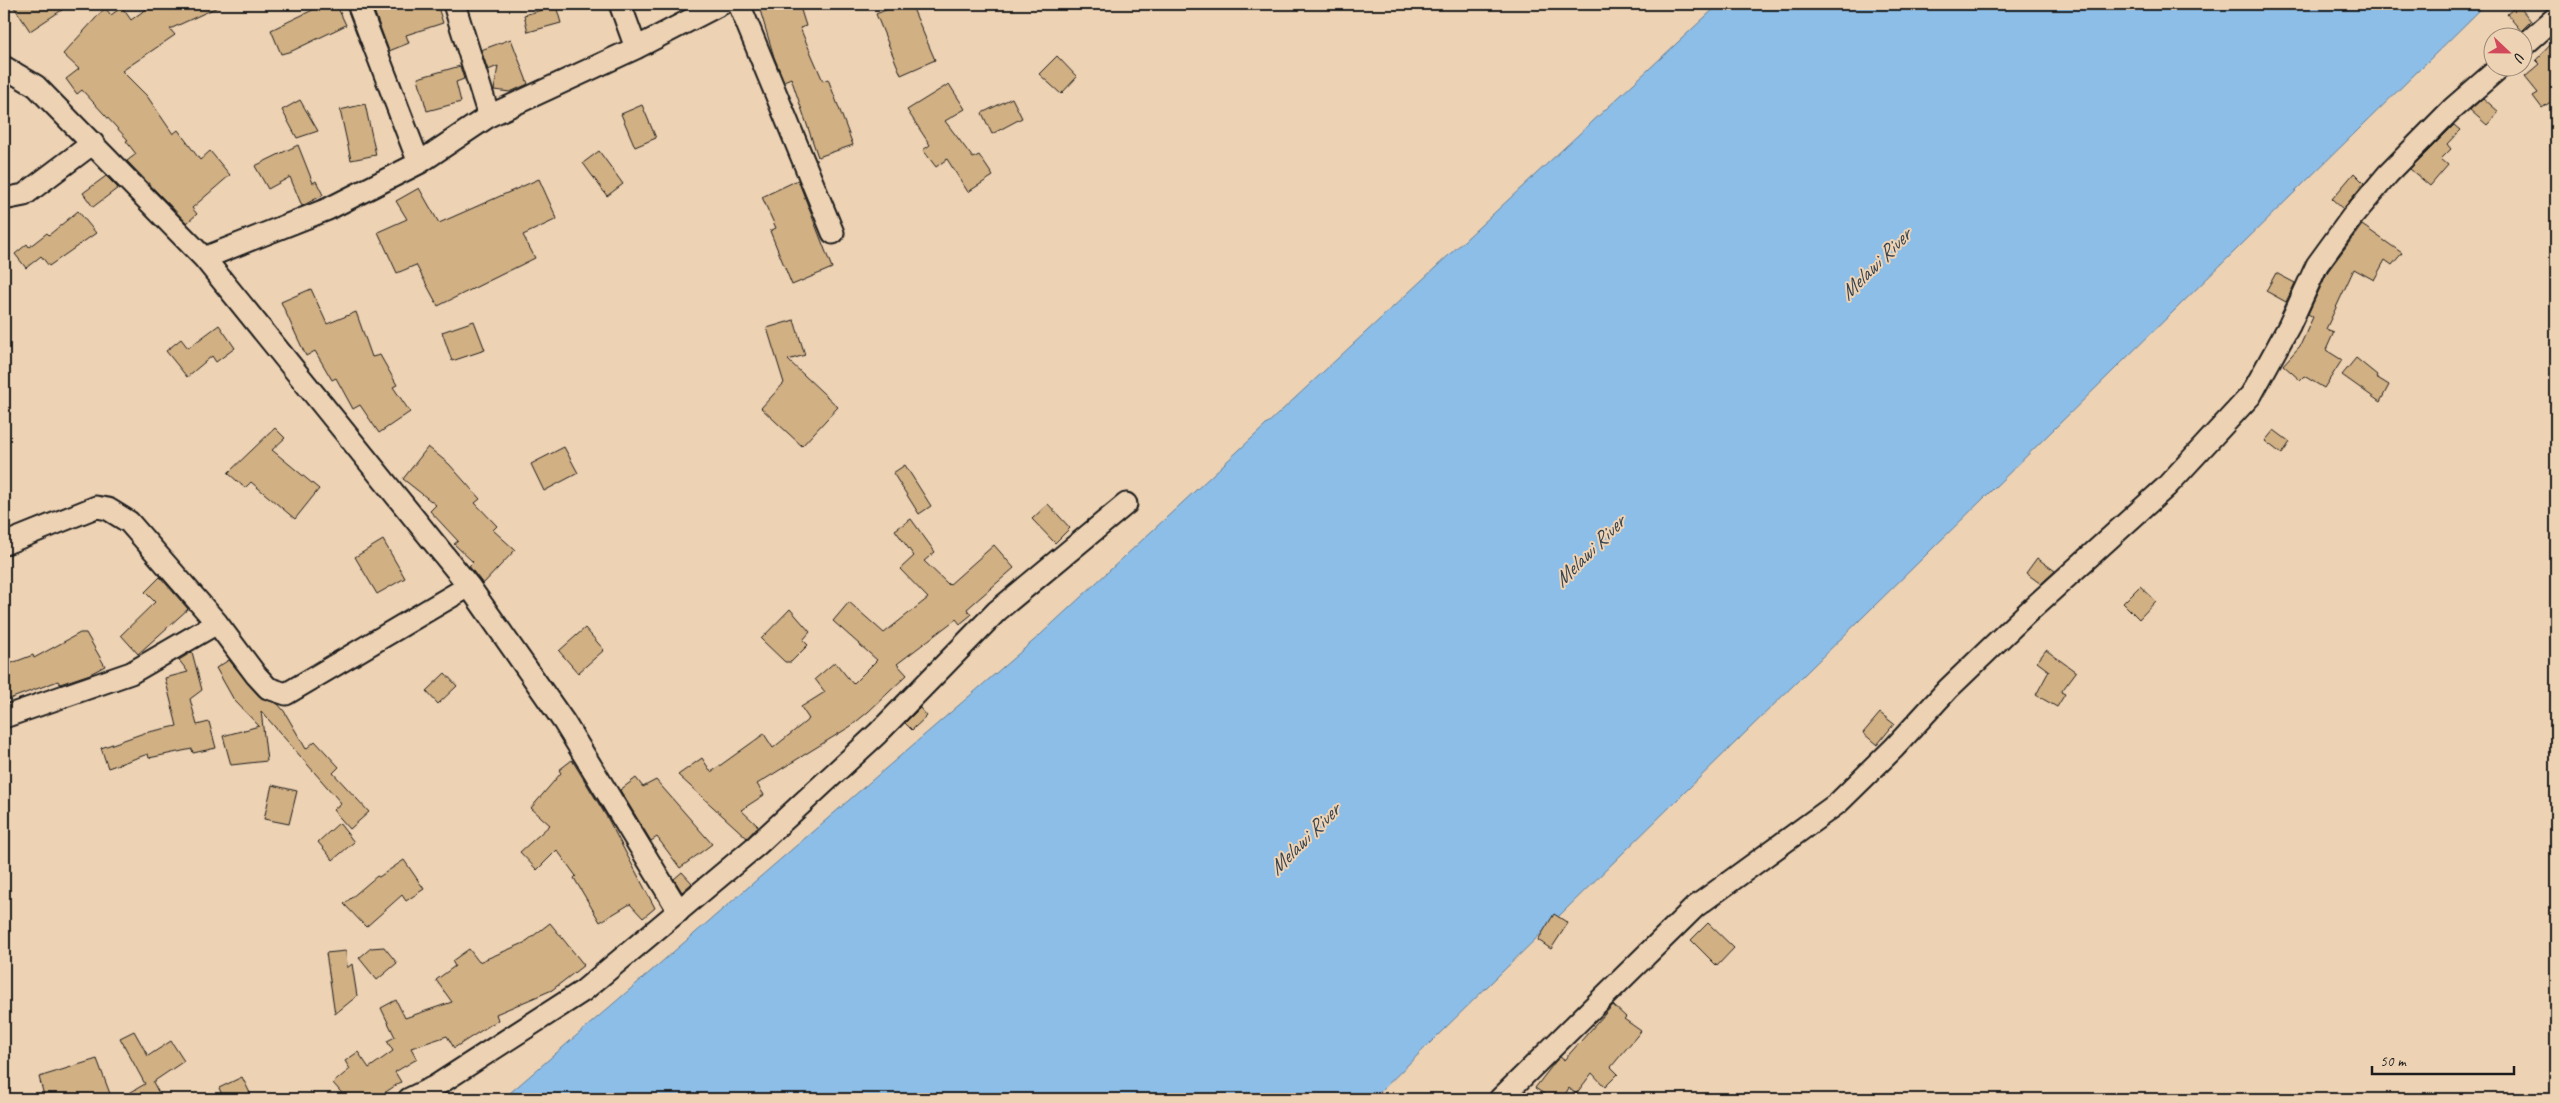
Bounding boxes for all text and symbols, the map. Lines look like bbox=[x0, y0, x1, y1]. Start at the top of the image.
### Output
north arrow bbox=[2482, 28, 2532, 78]
text: U bbox=[2509, 50, 2529, 66]
water label: Melawi River bbox=[1834, 220, 1919, 305]
water label: Melawi River bbox=[1548, 507, 1633, 592]
water label: Melawi River bbox=[1263, 795, 1348, 880]
scale bar bbox=[2372, 1043, 2515, 1075]
text: 50 m bbox=[2380, 1052, 2407, 1071]

